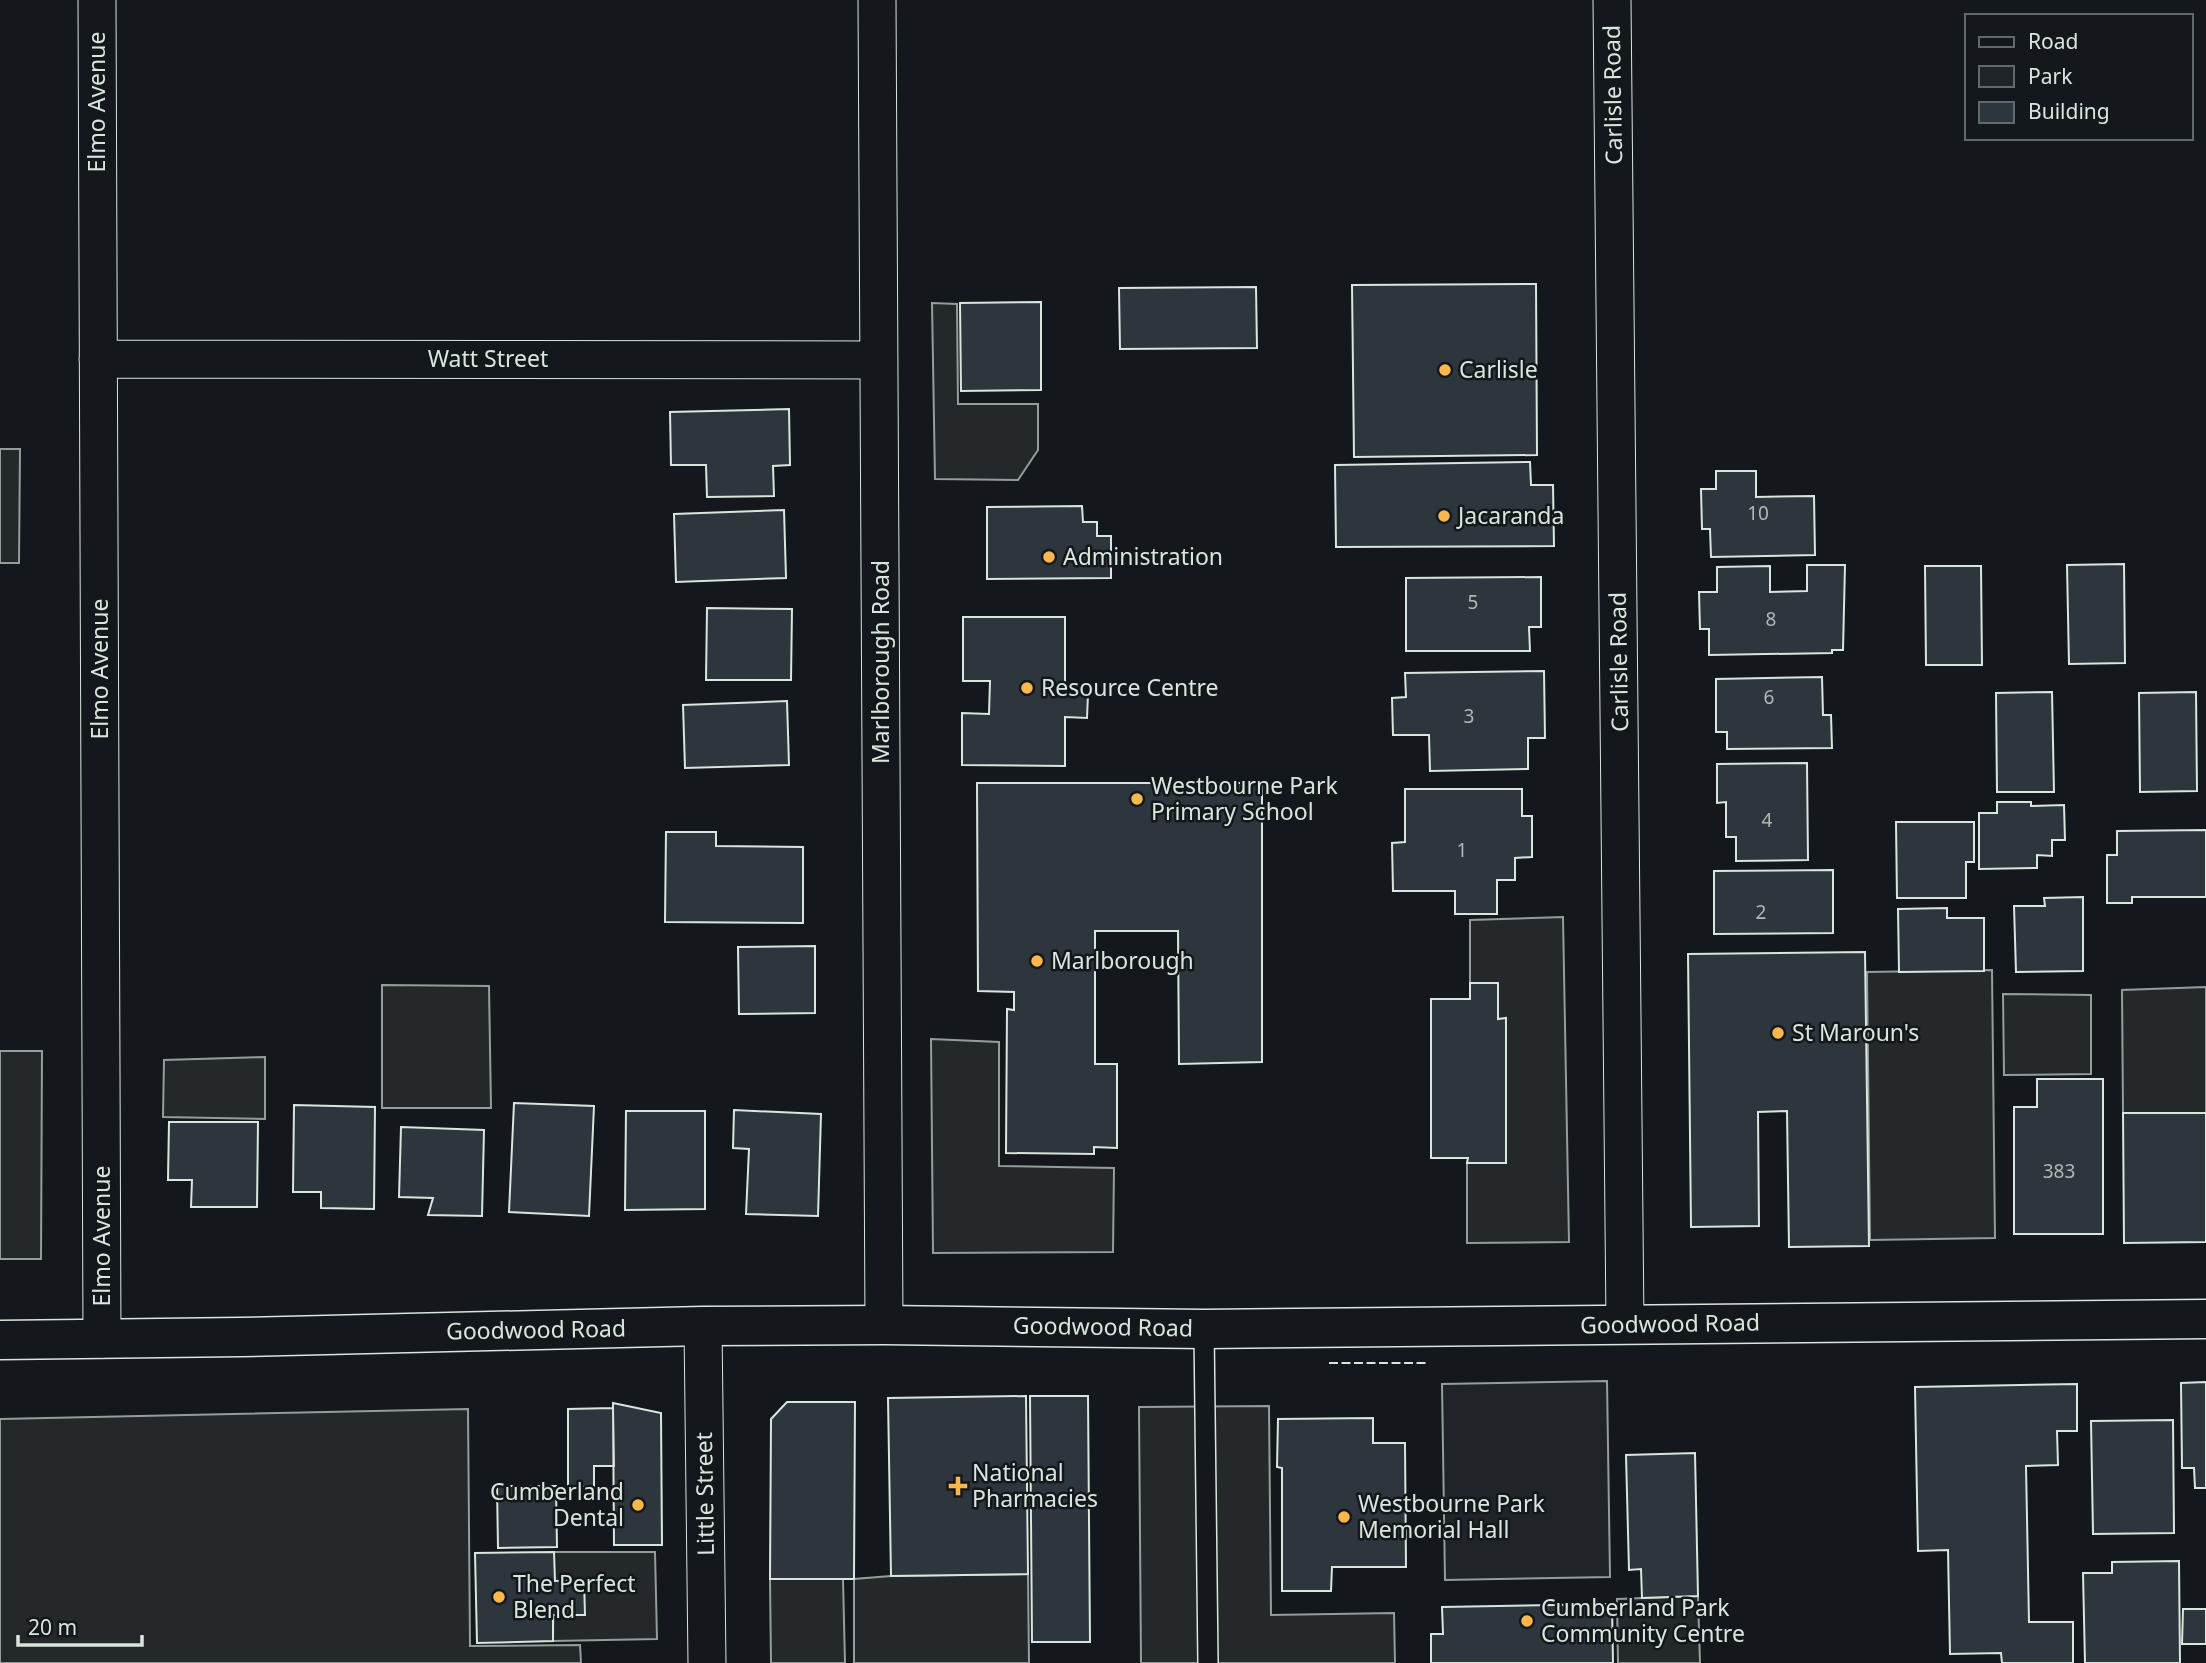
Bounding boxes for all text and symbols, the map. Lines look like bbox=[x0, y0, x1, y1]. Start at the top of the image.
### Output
legend bbox=[1965, 14, 2192, 140]
street label: Carlisle Road bbox=[1595, 25, 1629, 165]
text: Road bbox=[2028, 27, 2078, 55]
street label: Elmo Avenue bbox=[80, 32, 112, 172]
text: Park bbox=[2028, 62, 2073, 90]
text: Building bbox=[2028, 97, 2110, 125]
street label: Watt Street bbox=[428, 342, 548, 374]
place label: Carlisle bbox=[1459, 353, 1538, 385]
marker: Carlisle bbox=[1437, 362, 1453, 378]
place label: Jacaranda bbox=[1456, 499, 1564, 531]
house number: 10 bbox=[1747, 500, 1769, 526]
marker: Jacaranda bbox=[1436, 508, 1452, 524]
place label: Administration bbox=[1063, 540, 1223, 572]
marker: Administration bbox=[1041, 549, 1057, 565]
street label: Marlborough Road bbox=[864, 560, 896, 764]
house number: 5 bbox=[1468, 589, 1478, 615]
street label: Carlisle Road bbox=[1601, 592, 1635, 732]
street label: Elmo Avenue bbox=[83, 599, 115, 739]
house number: 8 bbox=[1766, 606, 1776, 632]
place label: Resource Centre bbox=[1041, 671, 1219, 703]
marker: Resource Centre bbox=[1019, 680, 1035, 696]
house number: 6 bbox=[1764, 684, 1774, 710]
house number: 3 bbox=[1464, 703, 1474, 729]
place label: Westbourne Park Primary School bbox=[1151, 769, 1338, 827]
marker: Westbourne Park Primary School bbox=[1129, 791, 1145, 807]
house number: 4 bbox=[1762, 807, 1773, 833]
house number: 1 bbox=[1457, 837, 1467, 863]
house number: 2 bbox=[1756, 899, 1766, 925]
place label: Marlborough bbox=[1051, 944, 1194, 976]
marker: Marlborough bbox=[1029, 953, 1045, 969]
place label: St Maroun's bbox=[1792, 1016, 1919, 1048]
marker: St Maroun's bbox=[1770, 1025, 1786, 1041]
house number: 383 bbox=[2043, 1158, 2075, 1184]
street label: Elmo Avenue bbox=[85, 1166, 117, 1306]
street label: Goodwood Road bbox=[1580, 1305, 1760, 1341]
street label: Goodwood Road bbox=[1013, 1308, 1193, 1344]
street label: Goodwood Road bbox=[446, 1311, 626, 1347]
street label: Little Street bbox=[687, 1432, 721, 1556]
place label: National Pharmacies bbox=[972, 1456, 1098, 1514]
place label: Cumberland Dental bbox=[490, 1475, 624, 1533]
marker: National Pharmacies bbox=[950, 1478, 966, 1494]
place label: Westbourne Park Memorial Hall bbox=[1358, 1487, 1545, 1545]
marker: Cumberland Dental bbox=[630, 1497, 646, 1513]
marker: Westbourne Park Memorial Hall bbox=[1336, 1509, 1352, 1525]
place label: The Perfect Blend bbox=[513, 1567, 636, 1625]
marker: The Perfect Blend bbox=[491, 1589, 507, 1605]
place label: Cumberland Park Community Centre bbox=[1541, 1591, 1745, 1649]
scale bar bbox=[18, 1604, 142, 1648]
text: 20 m bbox=[28, 1613, 77, 1641]
marker: Cumberland Park Community Centre bbox=[1519, 1613, 1535, 1629]

